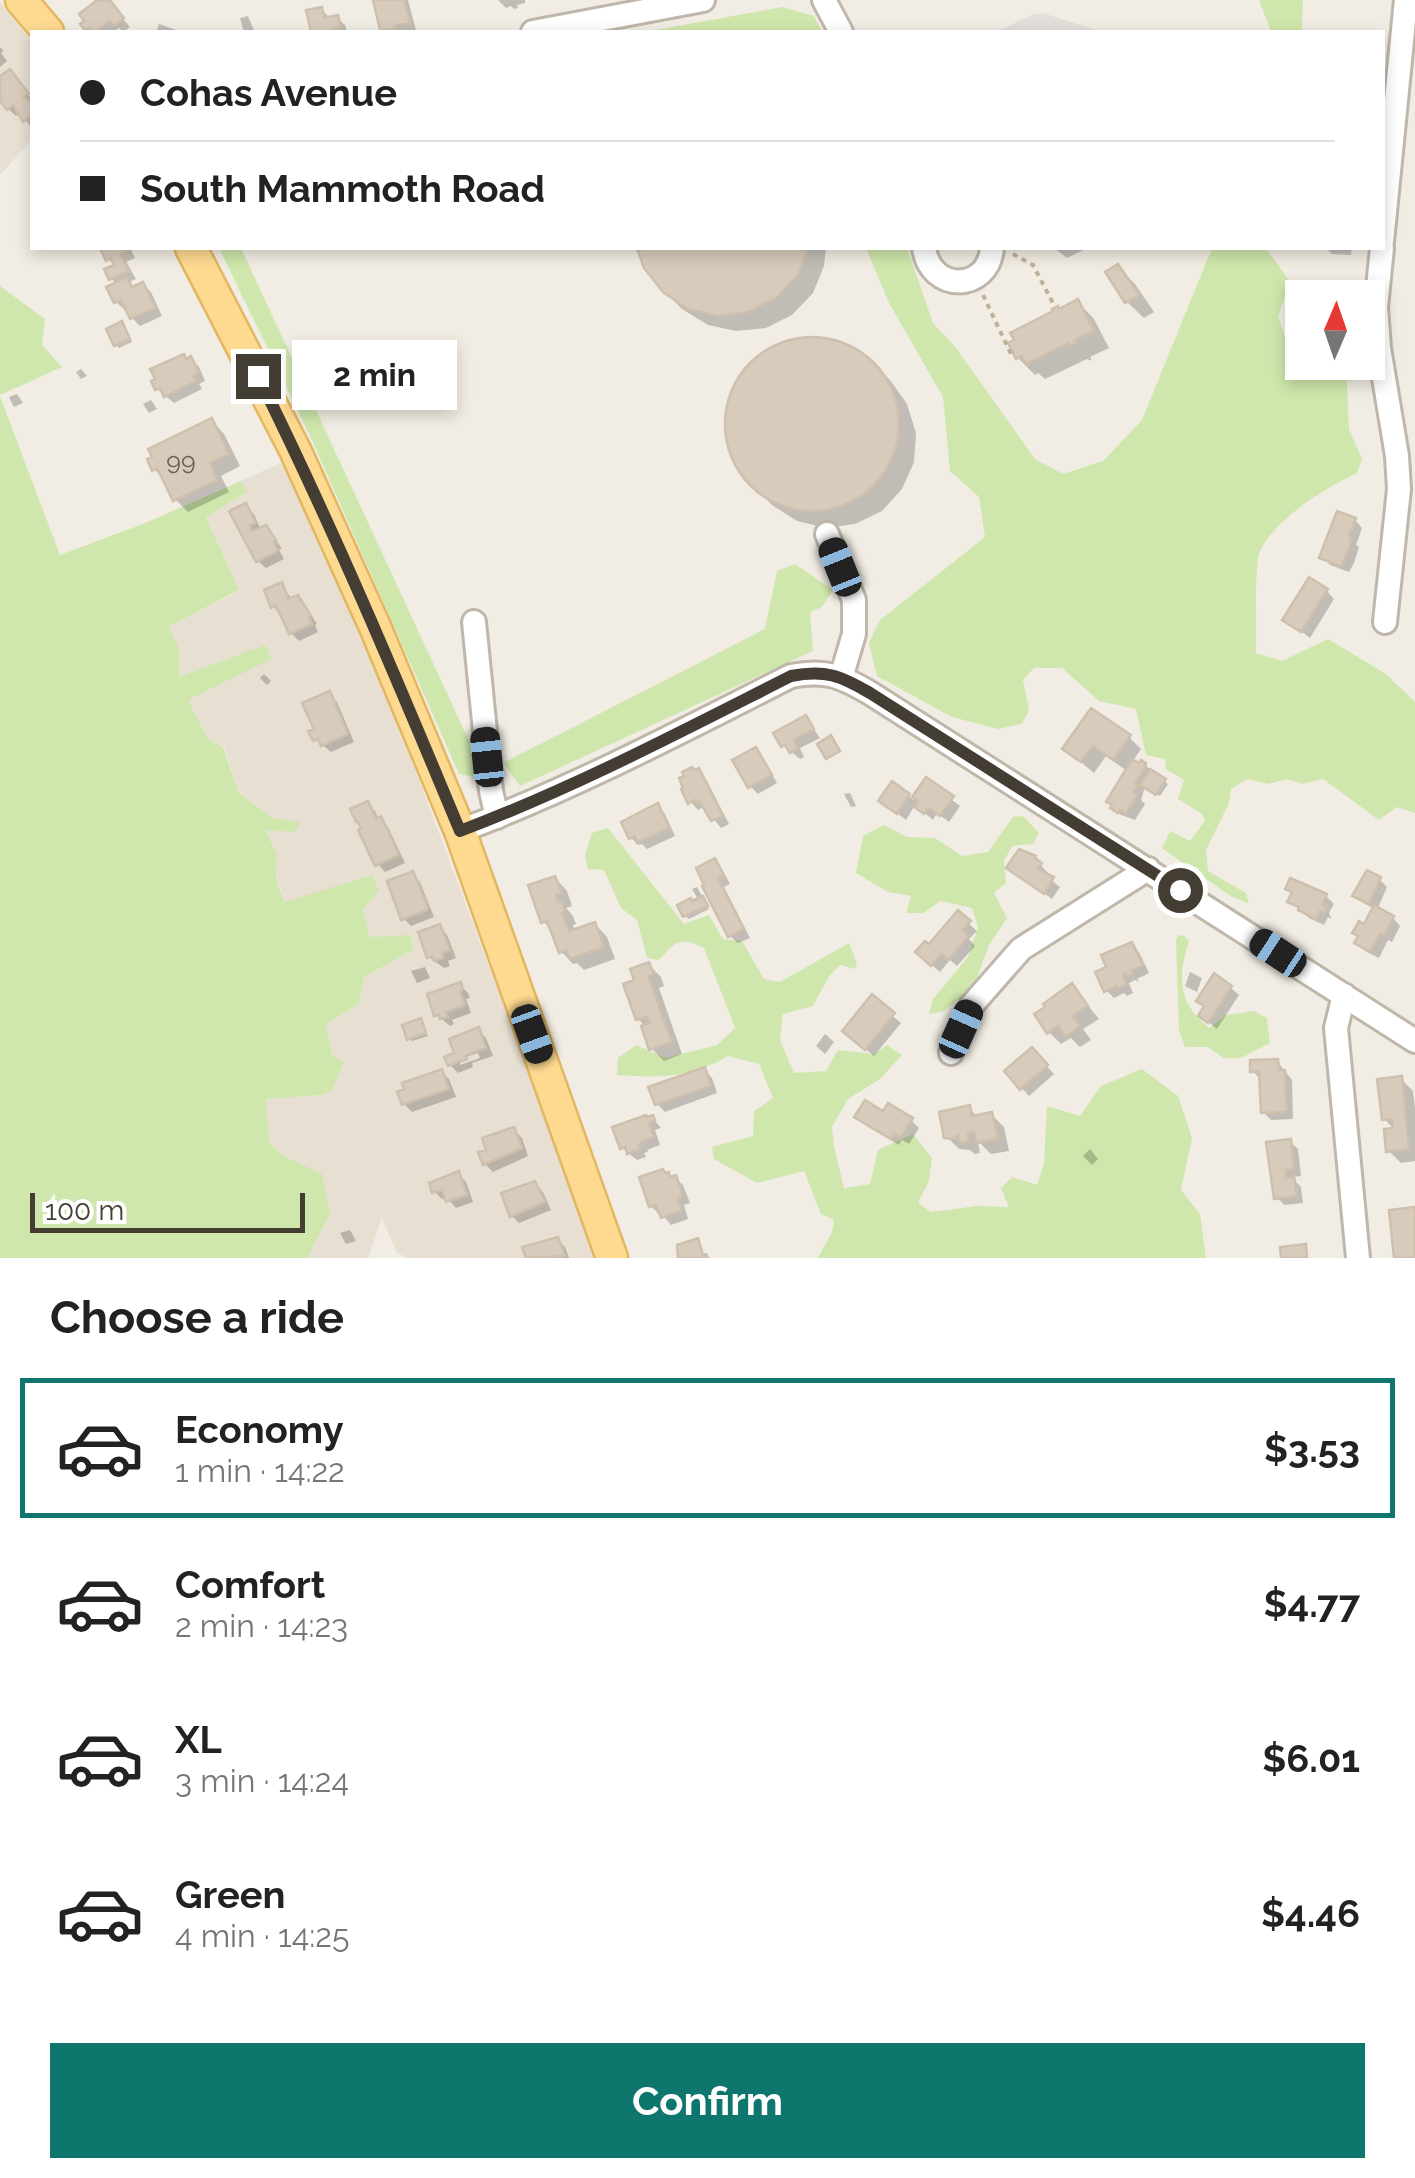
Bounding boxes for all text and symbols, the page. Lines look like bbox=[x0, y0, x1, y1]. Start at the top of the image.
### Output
text: Cohas Avenue bbox=[140, 70, 397, 115]
text: South Mammoth Road bbox=[140, 166, 545, 211]
north arrow bbox=[1285, 280, 1385, 380]
map controls bbox=[1285, 280, 1385, 380]
callout: 2 min bbox=[293, 341, 458, 411]
route end bbox=[236, 354, 281, 399]
text: 2 min bbox=[333, 356, 416, 393]
house number: 99 bbox=[166, 446, 196, 476]
car bbox=[815, 534, 865, 600]
car bbox=[469, 726, 505, 788]
route start bbox=[1158, 868, 1203, 913]
car bbox=[1245, 924, 1311, 982]
car bbox=[935, 995, 987, 1063]
car bbox=[508, 1001, 556, 1067]
scale bar bbox=[30, 1188, 305, 1232]
text: 100 m bbox=[45, 1194, 124, 1227]
text: Choose a ride bbox=[50, 1291, 344, 1344]
icon: car bbox=[55, 1403, 145, 1493]
text: Economy bbox=[175, 1407, 344, 1452]
text: $3.53 bbox=[1264, 1426, 1360, 1471]
text: 1 min · 14:22 bbox=[175, 1452, 345, 1489]
icon: car bbox=[55, 1558, 145, 1648]
text: Comfort bbox=[175, 1562, 325, 1607]
text: $4.77 bbox=[1264, 1581, 1360, 1626]
text: 2 min · 14:23 bbox=[175, 1607, 348, 1644]
icon: car bbox=[55, 1713, 145, 1803]
text: XL bbox=[175, 1717, 222, 1762]
text: $6.01 bbox=[1262, 1736, 1360, 1781]
text: 3 min · 14:24 bbox=[175, 1762, 349, 1799]
icon: car bbox=[55, 1868, 145, 1958]
text: Green bbox=[175, 1872, 285, 1917]
text: $4.46 bbox=[1261, 1891, 1360, 1936]
text: 4 min · 14:25 bbox=[175, 1917, 349, 1954]
button: Confirm bbox=[50, 2043, 1365, 2158]

